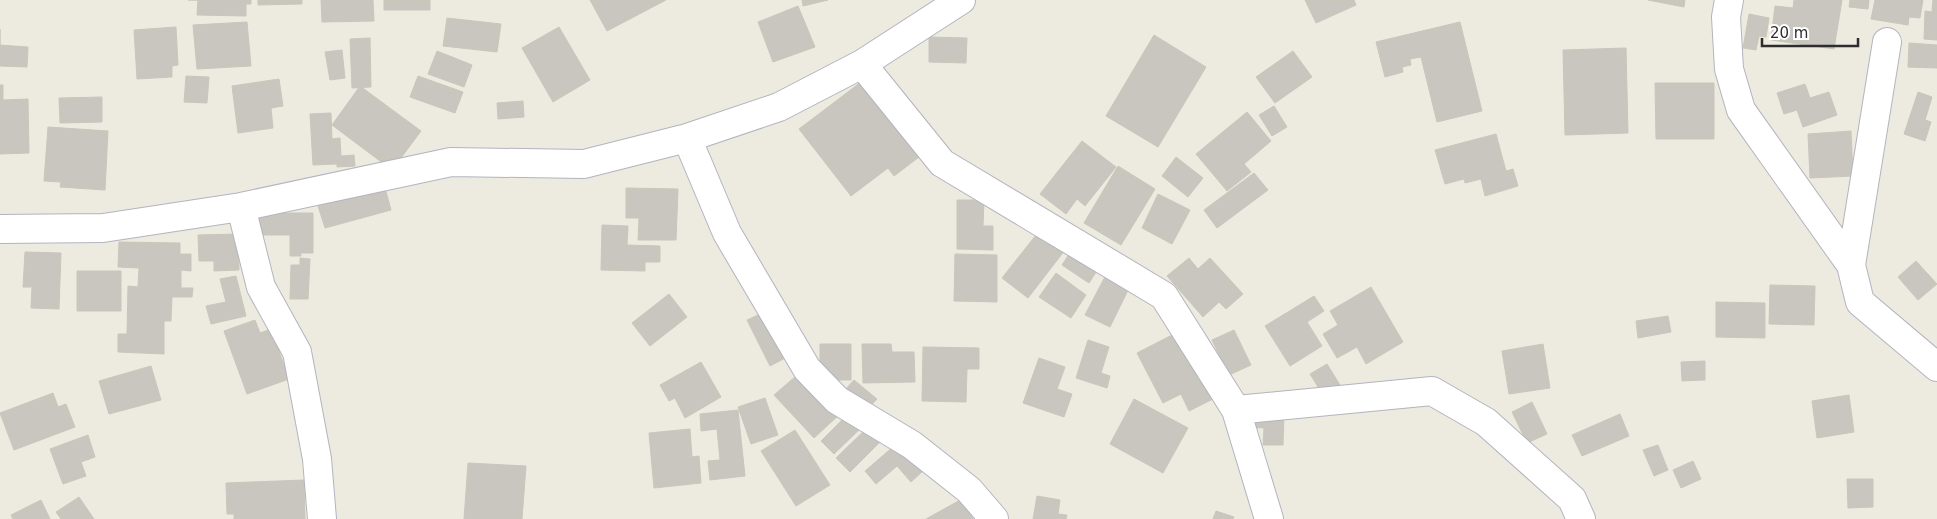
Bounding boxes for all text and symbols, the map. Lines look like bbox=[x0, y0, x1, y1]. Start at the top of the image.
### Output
scale bar bbox=[1762, 15, 1858, 47]
text: 20 m bbox=[1770, 24, 1808, 42]

